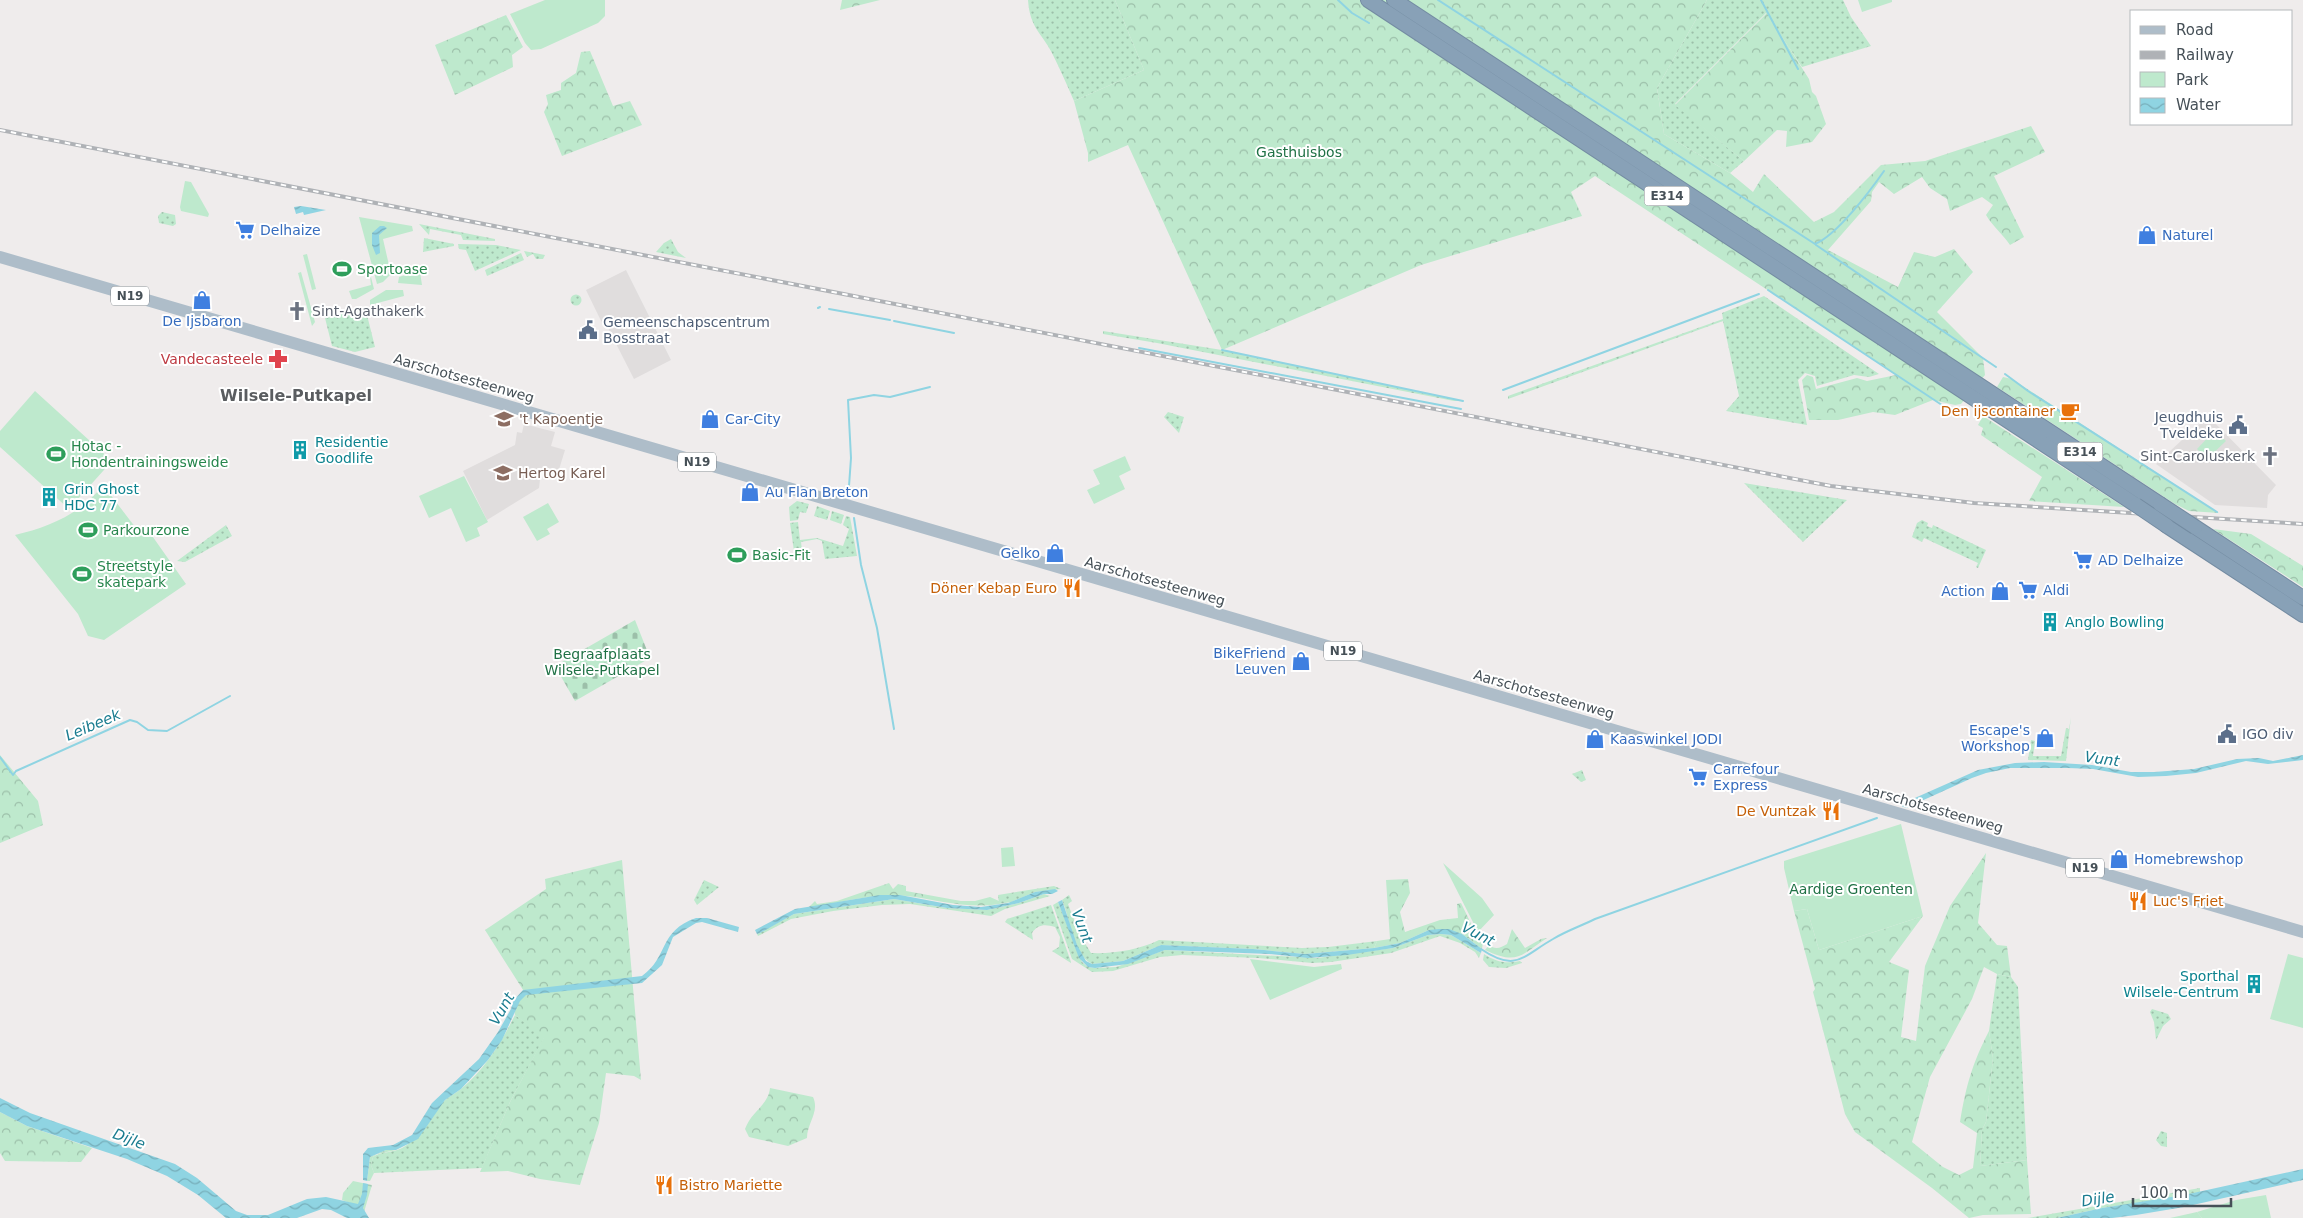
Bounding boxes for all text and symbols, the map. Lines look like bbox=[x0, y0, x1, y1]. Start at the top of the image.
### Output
legend bbox=[2130, 10, 2293, 125]
text: Road bbox=[2176, 21, 2214, 39]
text: Railway bbox=[2176, 46, 2234, 64]
text: Park bbox=[2176, 71, 2209, 89]
text: Water bbox=[2176, 96, 2221, 114]
park label: Gasthuisbos bbox=[1256, 144, 1342, 160]
road number: E314 bbox=[1644, 187, 1690, 206]
supermarket icon: Delhaize bbox=[234, 219, 256, 241]
place label: Delhaize bbox=[260, 222, 321, 238]
shop icon: Naturel bbox=[2136, 224, 2158, 246]
place label: Naturel bbox=[2162, 227, 2213, 243]
sports icon: Sportoase bbox=[331, 258, 353, 280]
place label: Sportoase bbox=[357, 261, 428, 277]
road number: N19 bbox=[111, 286, 149, 306]
shop icon: De Ijsbaron bbox=[191, 289, 213, 311]
church icon: Sint-Agathakerk bbox=[286, 300, 308, 322]
place label: Sint-Agathakerk bbox=[312, 303, 425, 319]
place label: De Ijsbaron bbox=[162, 313, 242, 329]
place label: Gemeenschapscentrum Bosstraat bbox=[603, 314, 770, 346]
public building icon: Gemeenschapscentrum Bosstraat bbox=[577, 319, 599, 341]
pharmacy icon: Vandecasteele bbox=[267, 348, 289, 370]
street label: Aarschotsesteenweg bbox=[392, 350, 536, 406]
place label: Vandecasteele bbox=[161, 351, 263, 367]
district label: Wilsele-Putkapel bbox=[220, 386, 372, 405]
cafe icon: Den ijscontainer bbox=[2059, 400, 2081, 422]
place label: Den ijscontainer bbox=[1941, 403, 2055, 419]
school or university icon: 't Kapoentje bbox=[493, 408, 515, 430]
shop icon: Car-City bbox=[699, 408, 721, 430]
place label: Jeugdhuis Tveldeke bbox=[2154, 409, 2223, 441]
place label: 't Kapoentje bbox=[519, 411, 603, 427]
place label: Car-City bbox=[725, 411, 781, 427]
public building icon: Jeugdhuis Tveldeke bbox=[2227, 414, 2249, 436]
place label: Residentie Goodlife bbox=[315, 434, 388, 466]
place label: Hotac - Hondentrainingsweide bbox=[71, 438, 228, 470]
building icon: Residentie Goodlife bbox=[289, 439, 311, 461]
road number: E314 bbox=[2058, 442, 2102, 462]
sports icon: Hotac - Hondentrainingsweide bbox=[45, 443, 67, 465]
church icon: Sint-Caroluskerk bbox=[2259, 445, 2281, 467]
place label: Sint-Caroluskerk bbox=[2140, 448, 2256, 464]
road number: N19 bbox=[678, 452, 716, 472]
school or university icon: Hertog Karel bbox=[492, 462, 514, 484]
place label: Hertog Karel bbox=[518, 465, 606, 481]
place label: Grin Ghost HDC 77 bbox=[64, 481, 139, 513]
shop icon: Au Flan Breton bbox=[739, 481, 761, 503]
place label: Au Flan Breton bbox=[765, 484, 868, 500]
building icon: Grin Ghost HDC 77 bbox=[38, 486, 60, 508]
sports icon: Parkourzone bbox=[77, 519, 99, 541]
place label: Parkourzone bbox=[103, 522, 189, 538]
shop icon: Gelko bbox=[1044, 542, 1066, 564]
sports icon: Basic-Fit bbox=[726, 544, 748, 566]
place label: Gelko bbox=[1000, 545, 1040, 561]
place label: Basic-Fit bbox=[752, 547, 811, 563]
supermarket icon: AD Delhaize bbox=[2072, 549, 2094, 571]
place label: AD Delhaize bbox=[2098, 552, 2183, 568]
street label: Aarschotsesteenweg bbox=[1083, 553, 1227, 609]
place label: Streetstyle skatepark bbox=[97, 558, 173, 590]
sports icon: Streetstyle skatepark bbox=[71, 563, 93, 585]
restaurant icon: Döner Kebap Euro bbox=[1061, 577, 1083, 599]
supermarket icon: Aldi bbox=[2017, 579, 2039, 601]
place label: Döner Kebap Euro bbox=[930, 580, 1057, 596]
shop icon: Action bbox=[1989, 580, 2011, 602]
place label: Aldi bbox=[2043, 582, 2069, 598]
place label: Action bbox=[1941, 583, 1985, 599]
building icon: Anglo Bowling bbox=[2039, 611, 2061, 633]
place label: Anglo Bowling bbox=[2065, 614, 2164, 630]
road number: N19 bbox=[1324, 641, 1362, 660]
place label: BikeFriend Leuven bbox=[1213, 645, 1286, 677]
park label: Begraafplaats Wilsele-Putkapel bbox=[544, 646, 660, 678]
shop icon: BikeFriend Leuven bbox=[1290, 650, 1312, 672]
street label: Aarschotsesteenweg bbox=[1472, 666, 1616, 722]
water label: Leibeek bbox=[63, 705, 125, 745]
place label: Escape's Workshop bbox=[1961, 722, 2030, 754]
public building icon: IGO div bbox=[2216, 723, 2238, 745]
place label: IGO div bbox=[2242, 726, 2294, 742]
shop icon: Escape's Workshop bbox=[2034, 727, 2056, 749]
shop icon: Kaaswinkel JODI bbox=[1584, 728, 1606, 750]
place label: Kaaswinkel JODI bbox=[1610, 731, 1722, 747]
water label: Vunt bbox=[2083, 748, 2122, 770]
place label: Carrefour Express bbox=[1713, 761, 1779, 793]
supermarket icon: Carrefour Express bbox=[1687, 766, 1709, 788]
street label: Aarschotsesteenweg bbox=[1861, 780, 2005, 836]
restaurant icon: De Vuntzak bbox=[1820, 800, 1842, 822]
place label: De Vuntzak bbox=[1736, 803, 1817, 819]
shop icon: Homebrewshop bbox=[2108, 848, 2130, 870]
place label: Homebrewshop bbox=[2134, 851, 2243, 867]
road number: N19 bbox=[2066, 858, 2104, 878]
park label: Aardige Groenten bbox=[1789, 881, 1913, 897]
restaurant icon: Luc's Friet bbox=[2127, 890, 2149, 912]
place label: Luc's Friet bbox=[2153, 893, 2224, 909]
water label: Vunt bbox=[1068, 907, 1097, 947]
water label: Vunt bbox=[1458, 918, 1499, 951]
place label: Sporthal Wilsele-Centrum bbox=[2123, 968, 2239, 1000]
building icon: Sporthal Wilsele-Centrum bbox=[2243, 973, 2265, 995]
water label: Vunt bbox=[485, 988, 519, 1029]
water label: Dijle bbox=[110, 1125, 148, 1153]
restaurant icon: Bistro Mariette bbox=[653, 1174, 675, 1196]
scale bar bbox=[2133, 1176, 2230, 1208]
place label: Bistro Mariette bbox=[679, 1177, 782, 1193]
text: 100 m bbox=[2140, 1184, 2188, 1202]
water label: Dijle bbox=[2080, 1188, 2116, 1210]

